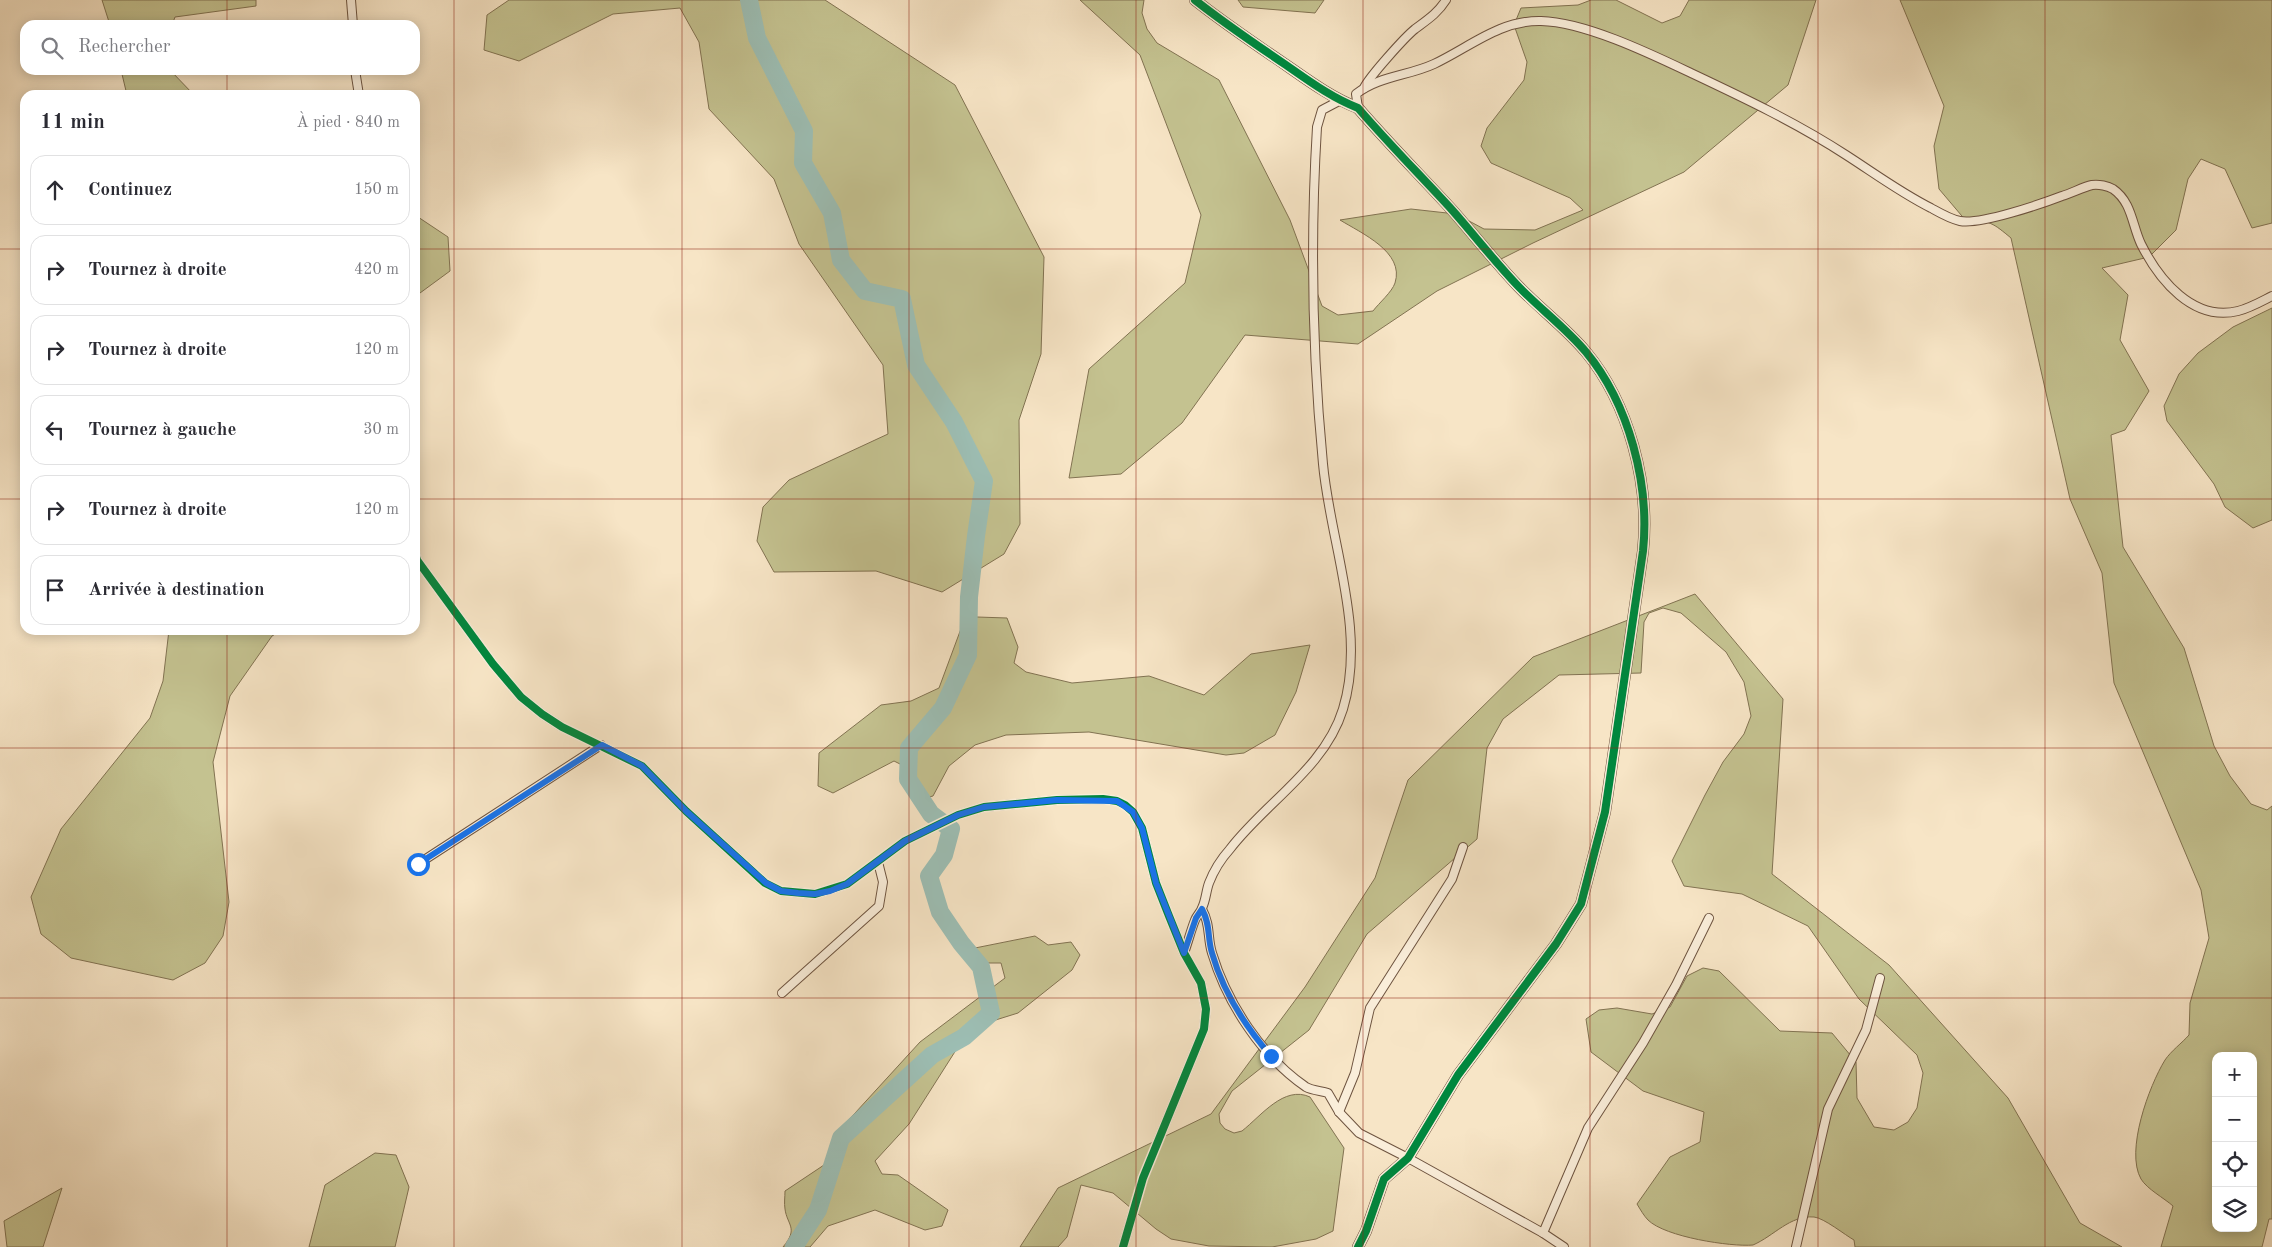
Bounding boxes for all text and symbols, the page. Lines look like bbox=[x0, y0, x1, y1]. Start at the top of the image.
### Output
search box bbox=[20, 20, 420, 75]
icon: search bbox=[38, 34, 66, 62]
text: Rechercher bbox=[78, 38, 171, 57]
text: 11 min bbox=[40, 112, 105, 133]
text: À pied · 840 m bbox=[297, 115, 400, 131]
icon: ahead bbox=[41, 176, 69, 204]
text: Continuez bbox=[88, 181, 172, 200]
text: 150 m bbox=[354, 182, 399, 198]
icon: right bbox=[41, 256, 69, 284]
text: Tournez à droite bbox=[88, 261, 227, 280]
text: 420 m bbox=[354, 262, 399, 278]
icon: right bbox=[41, 336, 69, 364]
text: Tournez à droite bbox=[88, 341, 227, 360]
text: 120 m bbox=[354, 342, 399, 358]
icon: left bbox=[41, 416, 69, 444]
text: Tournez à gauche bbox=[88, 421, 236, 440]
text: 30 m bbox=[363, 422, 399, 438]
icon: right bbox=[41, 496, 69, 524]
text: Tournez à droite bbox=[88, 501, 227, 520]
text: 120 m bbox=[354, 502, 399, 518]
icon: arrive bbox=[41, 576, 69, 604]
text: Arrivée à destination bbox=[88, 581, 264, 600]
route start bbox=[407, 853, 430, 876]
route end bbox=[1260, 1045, 1283, 1068]
map controls bbox=[2212, 1052, 2257, 1232]
button: + bbox=[2212, 1052, 2257, 1097]
button: − bbox=[2212, 1097, 2257, 1142]
button: locate bbox=[2212, 1142, 2257, 1187]
button: layers bbox=[2212, 1187, 2257, 1232]

